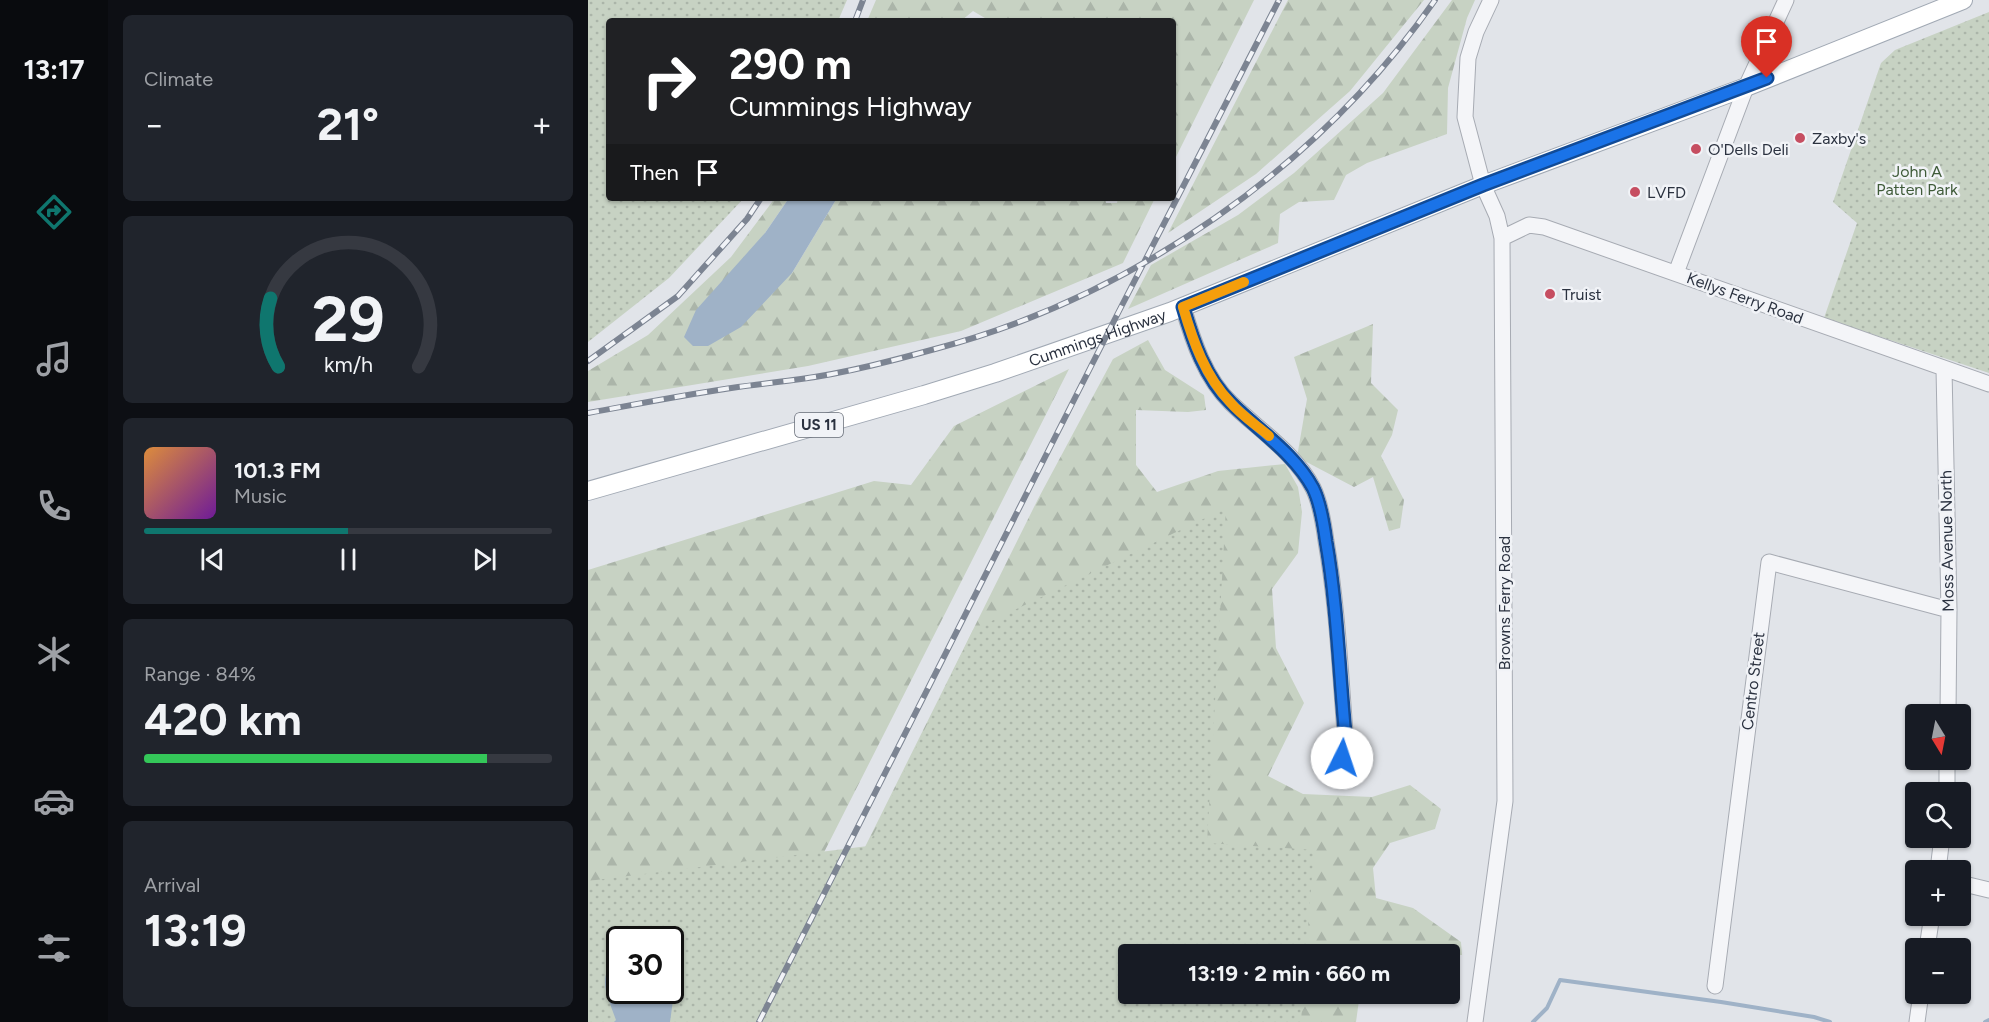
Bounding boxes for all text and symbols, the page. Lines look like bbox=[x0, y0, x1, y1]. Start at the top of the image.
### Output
pin bbox=[1741, 16, 1792, 78]
icon: arrive bbox=[1750, 25, 1783, 58]
text: 290 m bbox=[729, 39, 852, 90]
icon: right bbox=[630, 42, 708, 120]
text: 13:17 bbox=[24, 53, 84, 86]
text: Climate bbox=[144, 67, 213, 91]
text: Cummings Highway bbox=[729, 90, 972, 123]
text: 21° bbox=[317, 97, 379, 151]
text: − bbox=[144, 105, 165, 144]
text: + bbox=[531, 105, 552, 144]
place label: Zaxby's bbox=[1812, 129, 1866, 148]
marker: Zaxby's bbox=[1793, 131, 1807, 145]
place label: O'Dells Deli bbox=[1708, 140, 1789, 159]
marker: O'Dells Deli bbox=[1689, 142, 1703, 156]
icon: arrive bbox=[691, 156, 724, 189]
text: Then bbox=[630, 159, 679, 186]
park label: John A Patten Park bbox=[1876, 162, 1958, 199]
place label: LVFD bbox=[1647, 183, 1686, 202]
marker: LVFD bbox=[1628, 185, 1642, 199]
icon: directions bbox=[33, 191, 75, 233]
street label: Kellys Ferry Road bbox=[1684, 268, 1806, 328]
text: 29 bbox=[312, 282, 384, 357]
place label: Truist bbox=[1562, 285, 1602, 304]
marker: Truist bbox=[1543, 287, 1557, 301]
street label: Cummings Highway bbox=[1026, 305, 1169, 370]
icon: music bbox=[33, 338, 75, 380]
text: km/h bbox=[324, 352, 372, 377]
road number: US 11 bbox=[795, 413, 843, 437]
text: 101.3 FM bbox=[234, 457, 321, 484]
street label: Moss Avenue North bbox=[1936, 470, 1958, 612]
text: Music bbox=[234, 484, 287, 508]
icon: phone bbox=[33, 485, 75, 527]
street label: Browns Ferry Road bbox=[1495, 536, 1514, 670]
icon: previous bbox=[196, 543, 229, 576]
icon: pause bbox=[332, 543, 365, 576]
icon: next bbox=[468, 543, 501, 576]
street label: Centro Street bbox=[1738, 631, 1768, 731]
icon: climate bbox=[33, 633, 75, 675]
text: Range · 84% bbox=[144, 662, 256, 686]
text: 420 km bbox=[144, 692, 302, 746]
north arrow bbox=[1905, 704, 1971, 770]
map controls bbox=[1905, 704, 1971, 1004]
position arrow bbox=[1310, 726, 1374, 790]
icon: car bbox=[33, 780, 75, 822]
button: search bbox=[1905, 782, 1971, 848]
button: + bbox=[1905, 860, 1971, 926]
text: Arrival bbox=[144, 873, 200, 897]
text: 13:19 bbox=[144, 903, 247, 957]
speed limit sign: 30 bbox=[606, 926, 684, 1004]
icon: filters bbox=[33, 927, 75, 969]
button: − bbox=[1905, 938, 1971, 1004]
text: 13:19 · 2 min · 660 m bbox=[1188, 960, 1390, 987]

